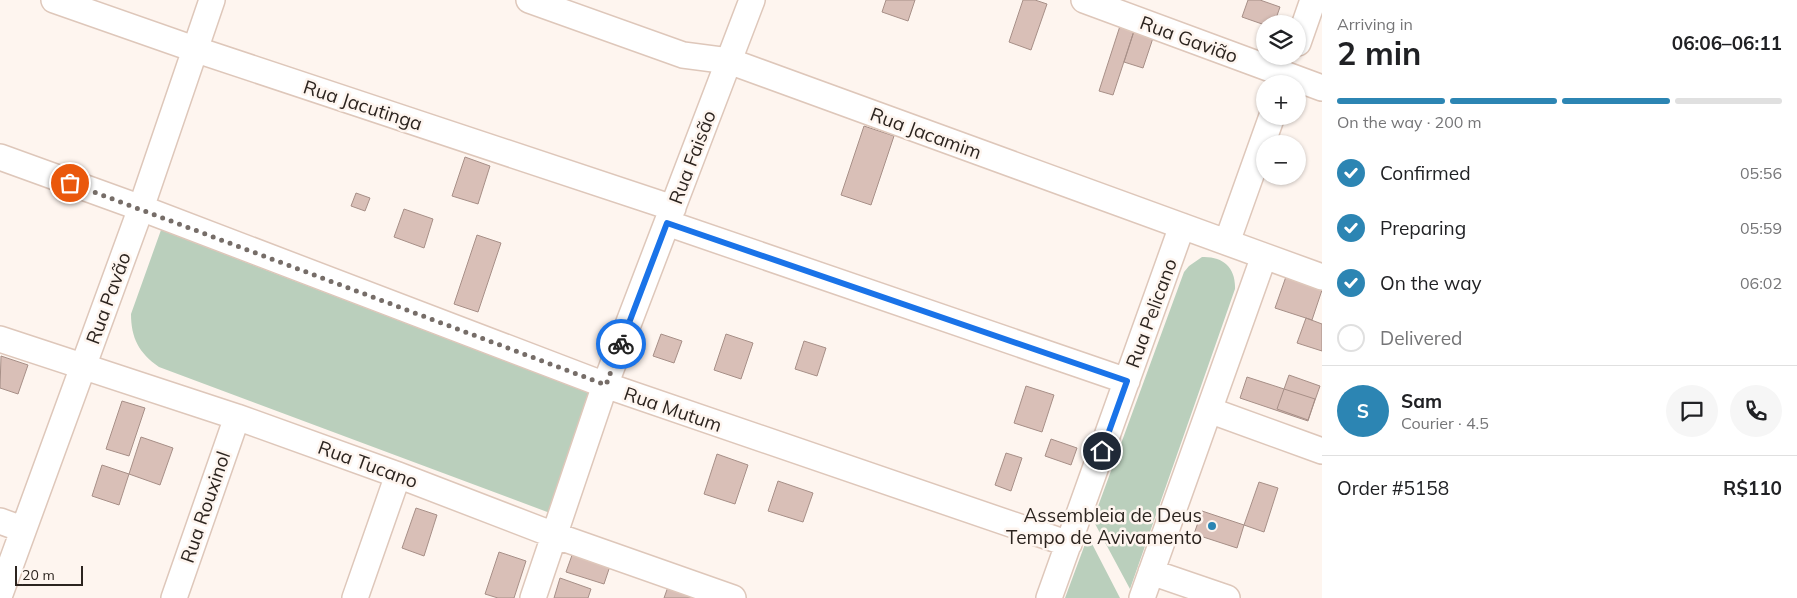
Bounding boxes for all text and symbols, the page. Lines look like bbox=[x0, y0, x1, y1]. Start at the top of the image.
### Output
street label: Rua Gavião bbox=[1137, 10, 1241, 68]
text: Arriving in bbox=[1337, 14, 1413, 34]
map controls bbox=[1256, 15, 1306, 185]
button: layers bbox=[1256, 15, 1306, 65]
text: 06:06–06:11 bbox=[1672, 31, 1782, 55]
text: 2 min bbox=[1337, 33, 1421, 73]
street label: Rua Jacutinga bbox=[300, 74, 426, 136]
button: + bbox=[1256, 75, 1306, 125]
street label: Rua Jacamim bbox=[867, 102, 985, 164]
street label: Rua Faisão bbox=[663, 107, 721, 207]
text: On the way · 200 m bbox=[1337, 112, 1482, 132]
button: − bbox=[1256, 135, 1306, 185]
icon: check bbox=[1337, 159, 1365, 187]
text: Confirmed bbox=[1380, 161, 1471, 185]
pin bbox=[49, 162, 91, 204]
text: 05:56 bbox=[1740, 163, 1782, 183]
icon: bag bbox=[56, 169, 84, 197]
icon: check bbox=[1337, 214, 1365, 242]
text: Preparing bbox=[1380, 216, 1466, 240]
text: 05:59 bbox=[1740, 218, 1782, 238]
street label: Rua Pavão bbox=[80, 249, 136, 347]
street label: Rua Pelicano bbox=[1120, 255, 1182, 371]
icon: check bbox=[1337, 269, 1365, 297]
text: On the way bbox=[1380, 271, 1482, 295]
text: 06:02 bbox=[1740, 273, 1782, 293]
courier bbox=[596, 319, 646, 369]
text: Delivered bbox=[1380, 326, 1462, 350]
icon: bike bbox=[607, 330, 635, 358]
street label: Rua Mutum bbox=[621, 381, 725, 437]
button: chat bbox=[1666, 385, 1718, 437]
button: phone bbox=[1730, 385, 1782, 437]
text: Sam bbox=[1401, 389, 1442, 413]
text: S bbox=[1357, 399, 1369, 423]
text: Courier · 4.5 bbox=[1401, 413, 1489, 433]
pin bbox=[1081, 430, 1123, 472]
street label: Rua Tucano bbox=[315, 435, 421, 493]
icon: home bbox=[1088, 437, 1116, 465]
street label: Rua Rouxinol bbox=[175, 448, 235, 566]
text: Order #5158 bbox=[1337, 476, 1449, 500]
text: R$110 bbox=[1723, 476, 1782, 500]
place label: Assembleia de Deus Tempo de Avivamento bbox=[1006, 503, 1202, 549]
marker: Assembleia de Deus Tempo de Avivamento bbox=[1206, 520, 1218, 532]
scale bar bbox=[15, 563, 82, 586]
text: 20 m bbox=[22, 566, 55, 584]

